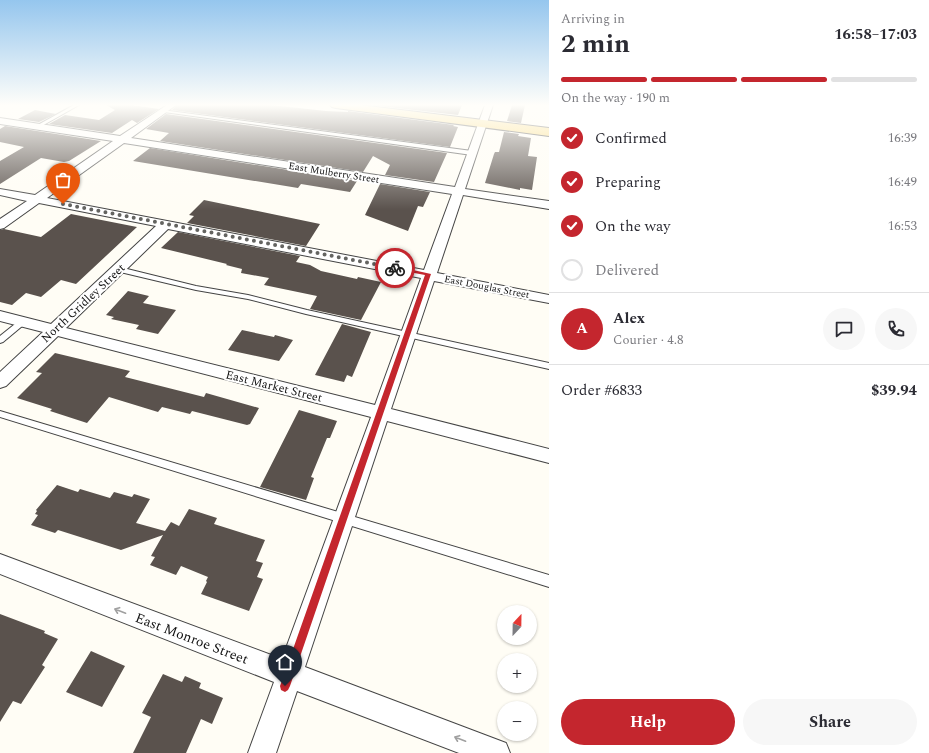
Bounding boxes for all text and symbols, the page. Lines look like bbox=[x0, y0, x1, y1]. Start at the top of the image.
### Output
text: Arriving in bbox=[561, 9, 625, 29]
text: 16:58–17:03 bbox=[834, 23, 917, 46]
text: 2 min bbox=[561, 24, 630, 64]
text: On the way · 190 m bbox=[561, 88, 670, 108]
icon: check bbox=[561, 127, 583, 149]
text: Confirmed bbox=[595, 127, 667, 150]
text: 16:39 bbox=[888, 128, 917, 148]
street label: East Mulberry Street bbox=[287, 158, 381, 188]
pin bbox=[46, 163, 80, 204]
icon: bag bbox=[52, 169, 74, 191]
icon: check bbox=[561, 171, 583, 193]
text: Preparing bbox=[595, 171, 661, 194]
text: 16:49 bbox=[888, 172, 917, 192]
icon: check bbox=[561, 215, 583, 237]
text: On the way bbox=[595, 215, 670, 238]
text: 16:53 bbox=[888, 216, 917, 236]
courier bbox=[375, 248, 415, 288]
icon: bike bbox=[384, 257, 406, 279]
street label: North Gridley Street bbox=[37, 259, 130, 348]
text: Delivered bbox=[595, 259, 659, 282]
street label: East Douglas Street bbox=[443, 271, 531, 303]
text: Alex bbox=[613, 307, 645, 330]
button: chat bbox=[823, 308, 865, 350]
button: phone bbox=[875, 308, 917, 350]
text: A bbox=[576, 317, 588, 340]
text: Courier · 4.8 bbox=[613, 330, 683, 350]
street label: East Market Street bbox=[223, 365, 324, 408]
text: Order #6833 bbox=[561, 379, 642, 402]
text: $39.94 bbox=[871, 379, 917, 402]
north arrow bbox=[497, 605, 537, 645]
map controls bbox=[497, 605, 537, 741]
one-way arrow bbox=[114, 606, 126, 614]
street label: East Monroe Street bbox=[132, 607, 251, 670]
pin bbox=[268, 645, 302, 686]
icon: home bbox=[274, 651, 296, 673]
button: + bbox=[497, 653, 537, 693]
button: Help bbox=[561, 699, 735, 745]
button: Share bbox=[743, 699, 917, 745]
button: − bbox=[497, 701, 537, 741]
one-way arrow bbox=[454, 735, 466, 743]

